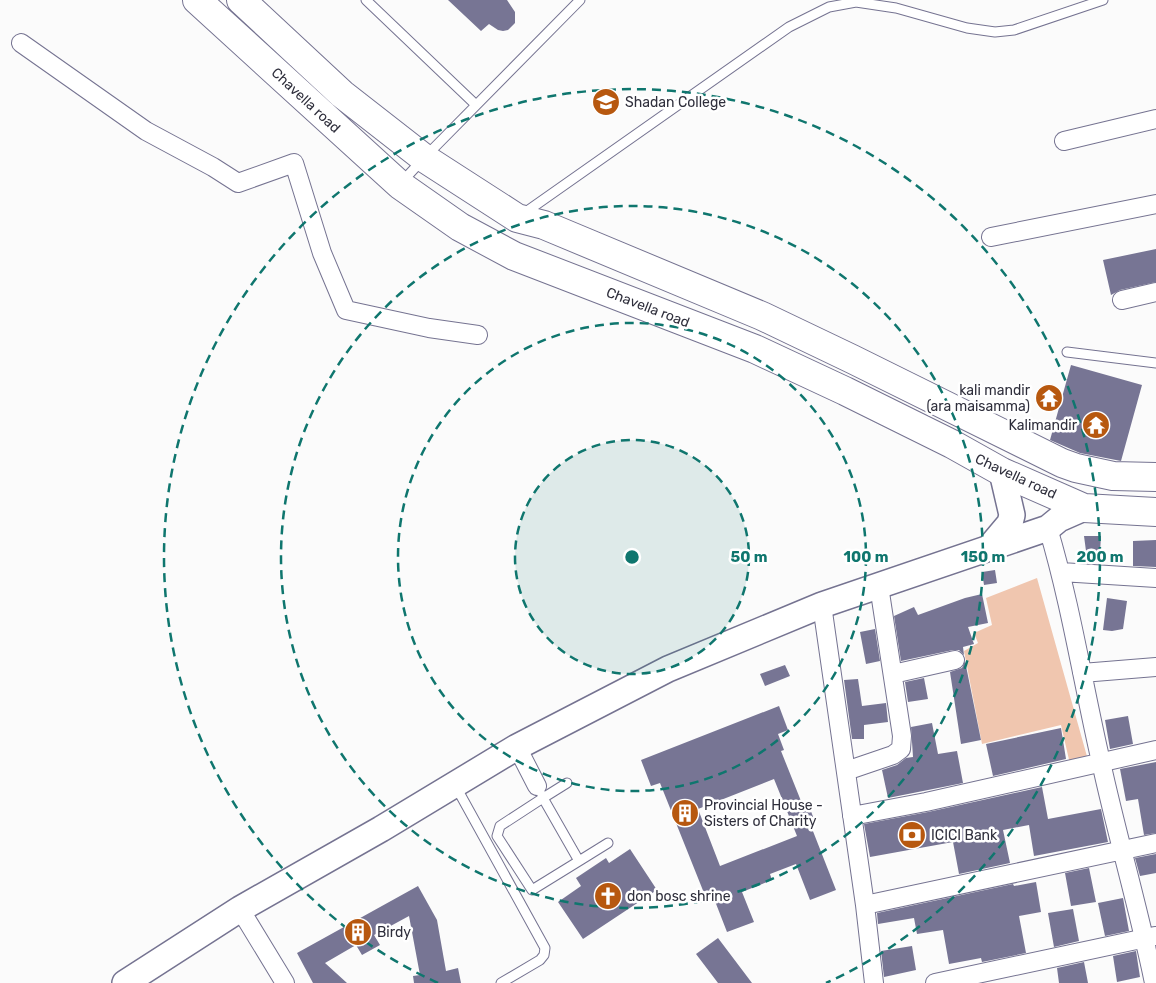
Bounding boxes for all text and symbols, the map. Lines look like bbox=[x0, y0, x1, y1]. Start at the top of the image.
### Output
street label: Chavella road bbox=[268, 64, 344, 137]
school or university icon: Shadan College bbox=[591, 87, 621, 117]
place label: Shadan College bbox=[625, 94, 726, 111]
street label: Chavella road bbox=[604, 284, 692, 331]
place label: kali mandir (ara maisamma) bbox=[926, 382, 1031, 415]
temple icon: kali mandir (ara maisamma) bbox=[1034, 383, 1064, 413]
temple icon: Kalimandir bbox=[1081, 410, 1111, 440]
place label: Kalimandir bbox=[1008, 417, 1078, 434]
street label: Chavella road bbox=[972, 450, 1059, 503]
centre of rings bbox=[623, 548, 641, 566]
text: 50 m bbox=[731, 548, 767, 566]
text: 100 m bbox=[844, 548, 888, 566]
text: 150 m bbox=[961, 548, 1005, 566]
text: 200 m bbox=[1076, 548, 1124, 566]
place label: Provincial House - Sisters of Charity bbox=[704, 797, 823, 830]
building icon: Provincial House - Sisters of Charity bbox=[670, 798, 700, 828]
bank icon: ICICI Bank bbox=[897, 820, 927, 850]
place label: ICICI Bank bbox=[931, 827, 998, 844]
church icon: don bosc shrine bbox=[593, 881, 623, 911]
place label: don bosc shrine bbox=[627, 888, 731, 905]
building icon: Birdy bbox=[343, 917, 373, 947]
place label: Birdy bbox=[377, 924, 411, 941]

